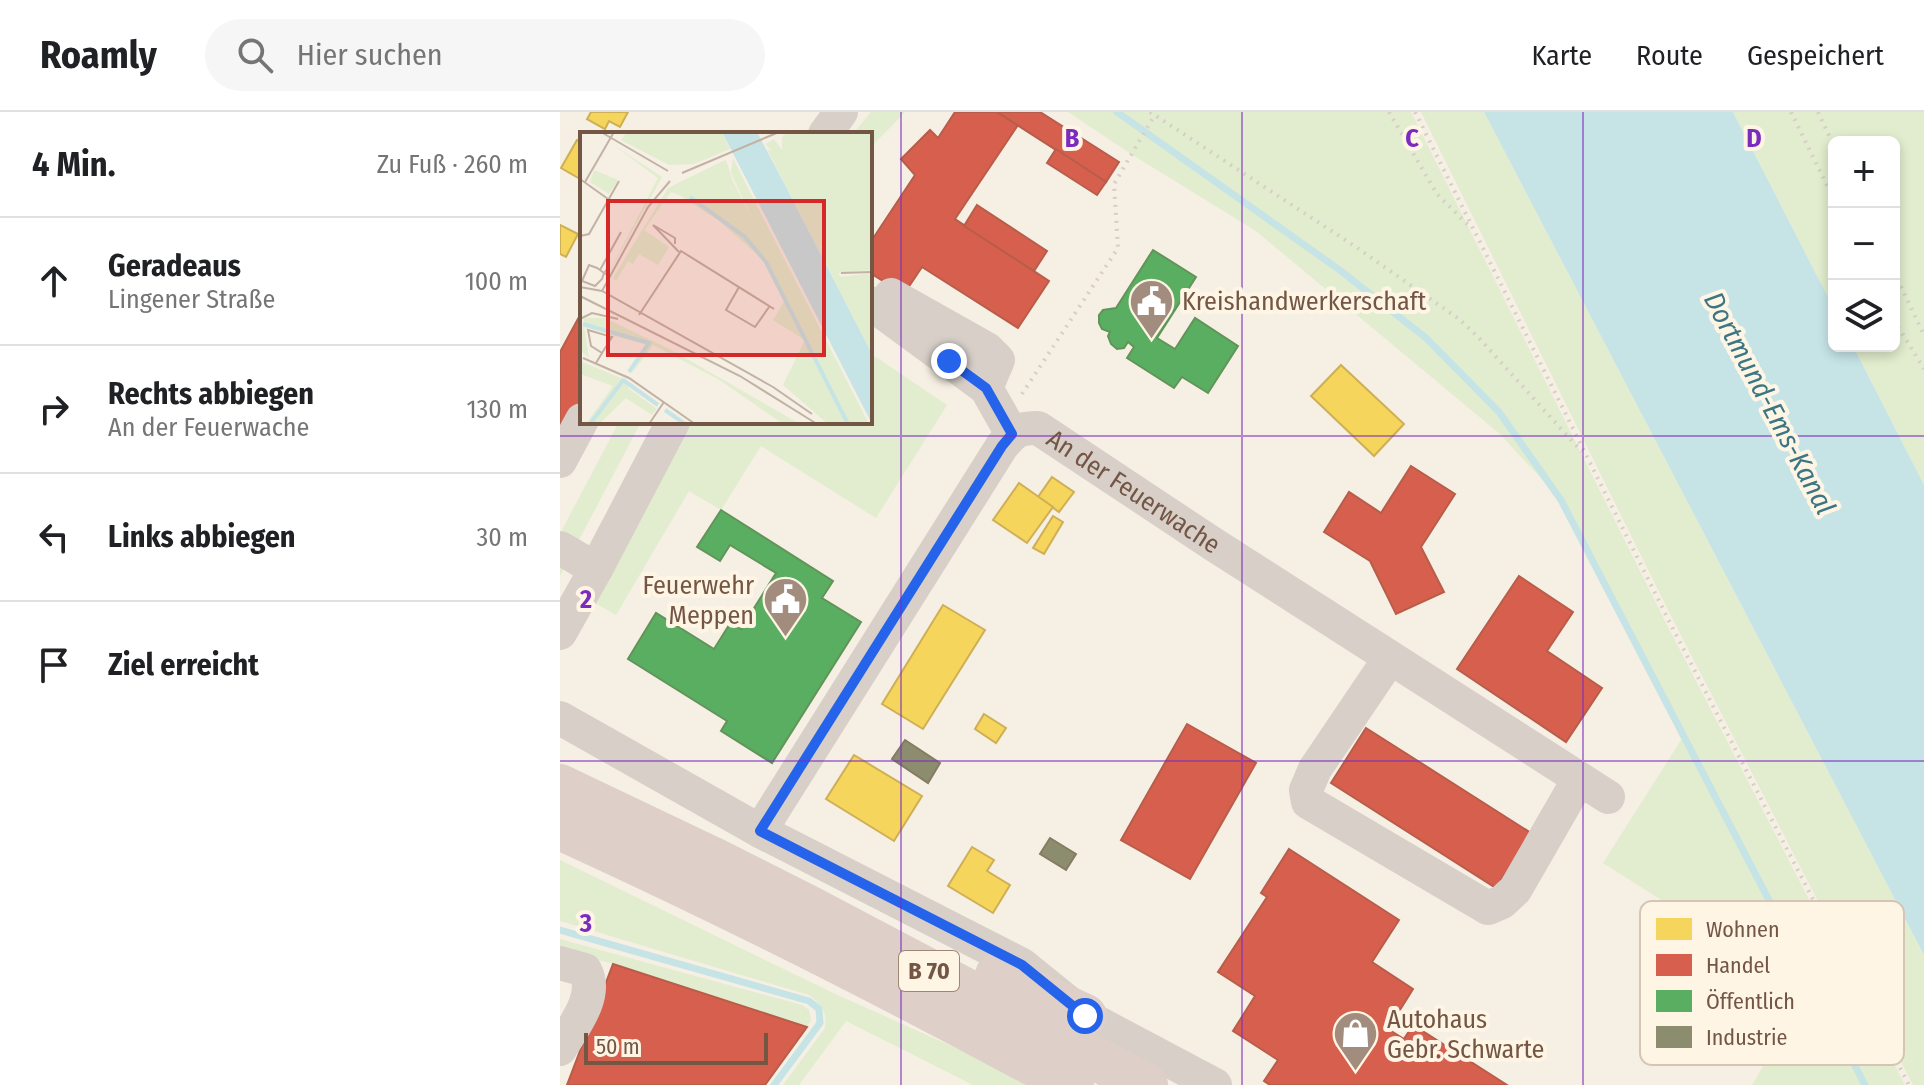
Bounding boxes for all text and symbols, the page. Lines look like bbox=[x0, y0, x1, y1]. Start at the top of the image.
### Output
search box bbox=[205, 19, 765, 91]
text: Roamly bbox=[40, 32, 157, 78]
icon: search bbox=[233, 33, 277, 77]
text: Hier suchen bbox=[297, 37, 443, 73]
text: Karte bbox=[1531, 39, 1592, 72]
text: Route bbox=[1636, 39, 1703, 72]
text: Gespeichert bbox=[1747, 39, 1884, 72]
text: B bbox=[1065, 123, 1080, 154]
text: C bbox=[1405, 123, 1419, 154]
text: D bbox=[1746, 123, 1762, 154]
inset map bbox=[580, 132, 872, 424]
map controls bbox=[1828, 136, 1900, 352]
button: + bbox=[1828, 136, 1900, 208]
text: 4 Min. bbox=[32, 144, 115, 185]
text: Zu Fuß · 260 m bbox=[377, 149, 528, 180]
button: − bbox=[1828, 208, 1900, 280]
text: Geradeaus bbox=[108, 248, 241, 284]
icon: ahead bbox=[32, 259, 76, 303]
text: 100 m bbox=[465, 266, 528, 297]
public building icon: Kreishandwerkerschaft bbox=[1127, 277, 1175, 340]
button: layers bbox=[1828, 280, 1900, 352]
text: Lingener Straße bbox=[108, 284, 275, 315]
place label: Kreishandwerkerschaft bbox=[1182, 286, 1427, 317]
water label: Dortmund-Ems-Kanal bbox=[1697, 286, 1842, 520]
route end bbox=[931, 343, 967, 379]
text: Rechts abbiegen bbox=[108, 376, 314, 412]
icon: right bbox=[32, 387, 76, 431]
text: 130 m bbox=[466, 394, 528, 425]
text: An der Feuerwache bbox=[108, 412, 309, 443]
street label: An der Feuerwache bbox=[1041, 423, 1226, 560]
icon: left bbox=[32, 515, 76, 559]
text: Links abbiegen bbox=[108, 519, 296, 555]
text: 30 m bbox=[477, 522, 528, 553]
place label: Feuerwehr Meppen bbox=[643, 570, 754, 631]
public building icon: Feuerwehr Meppen bbox=[761, 576, 809, 639]
text: 2 bbox=[579, 584, 592, 615]
icon: arrive bbox=[32, 643, 76, 687]
text: Ziel erreicht bbox=[108, 647, 259, 683]
legend bbox=[1640, 901, 1904, 1065]
text: 3 bbox=[579, 908, 592, 939]
text: Wohnen bbox=[1706, 916, 1779, 943]
road number: B 70 bbox=[899, 951, 959, 991]
text: Handel bbox=[1706, 952, 1770, 979]
text: Öffentlich bbox=[1706, 988, 1795, 1015]
route start bbox=[1067, 998, 1103, 1034]
place label: Autohaus Gebr. Schwarte bbox=[1387, 1004, 1544, 1065]
shop icon: Autohaus Gebr. Schwarte bbox=[1332, 1010, 1380, 1073]
text: Industrie bbox=[1706, 1024, 1787, 1051]
scale bar bbox=[584, 1029, 768, 1065]
text: 50 m bbox=[596, 1033, 640, 1060]

